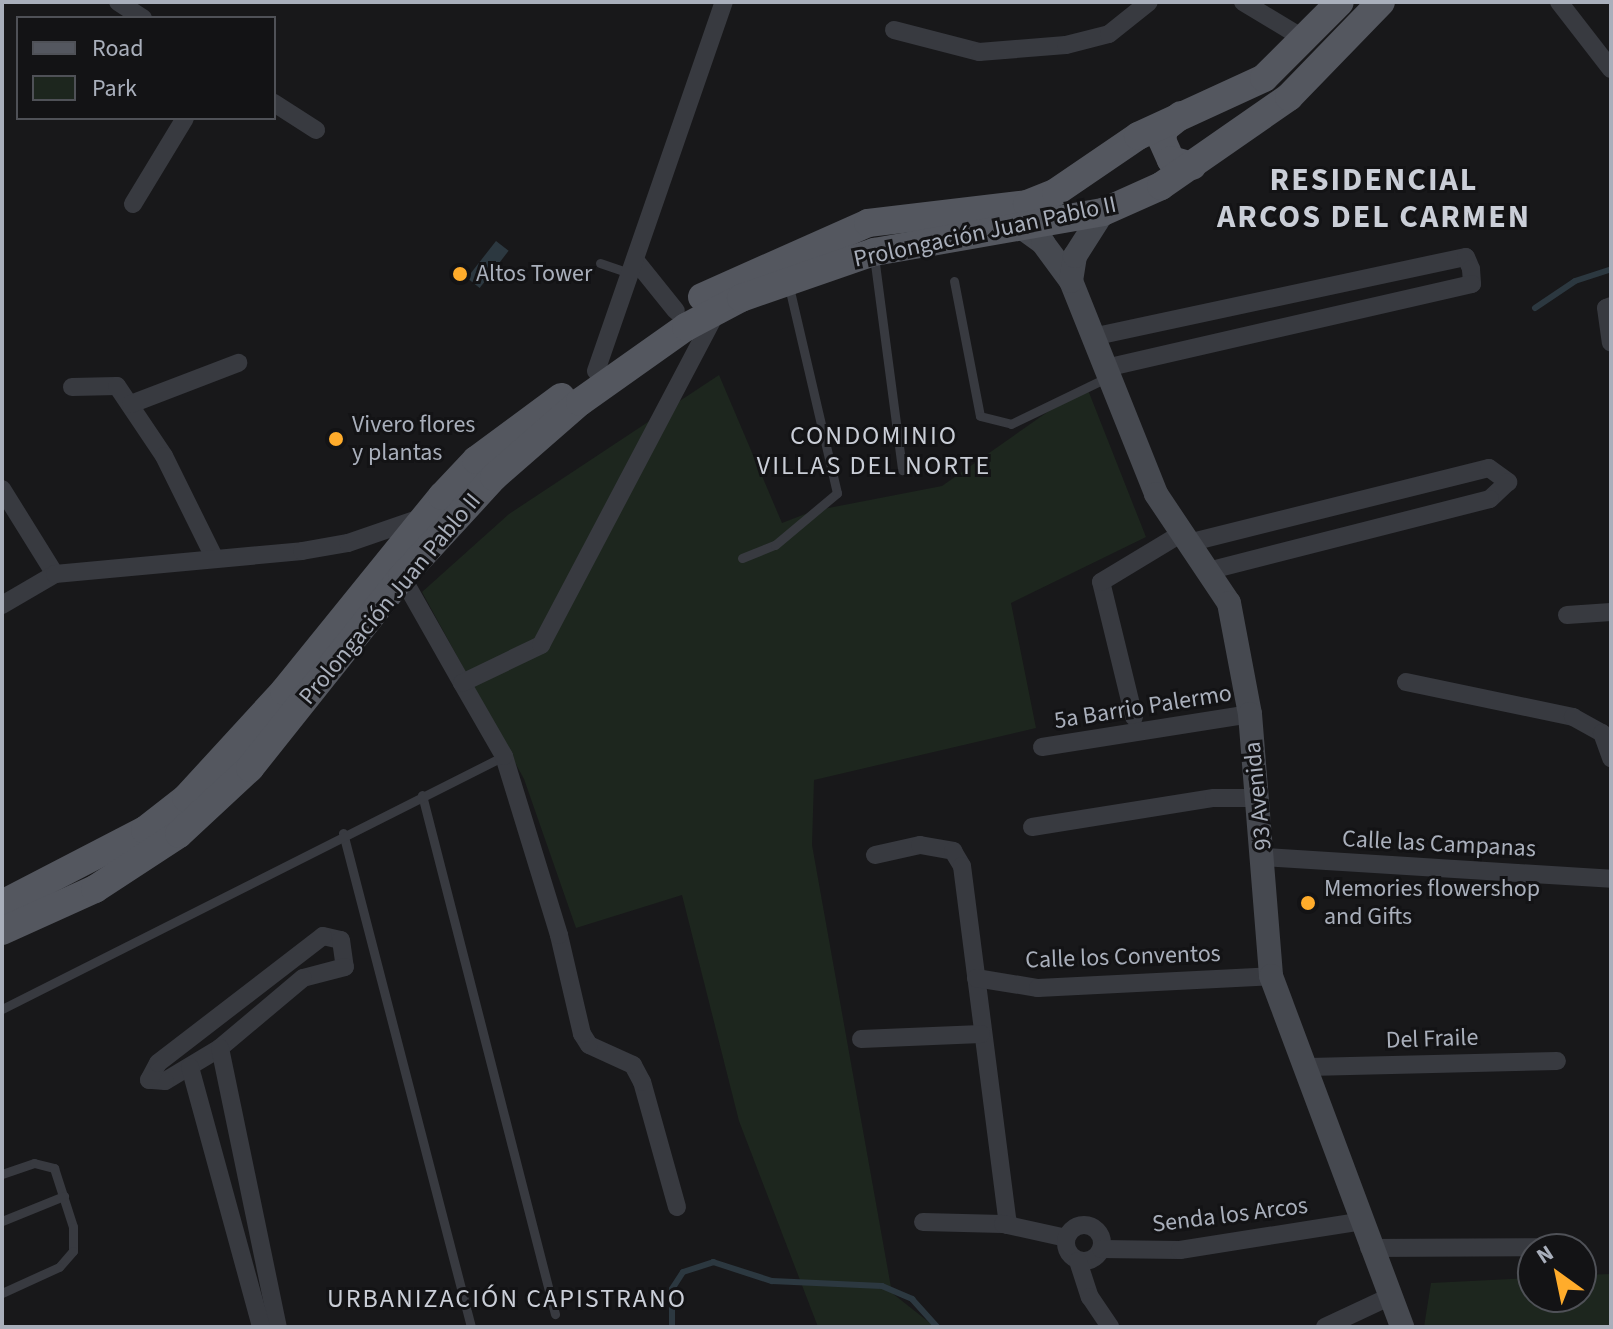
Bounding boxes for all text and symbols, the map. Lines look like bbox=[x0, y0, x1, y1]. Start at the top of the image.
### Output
legend bbox=[16, 16, 276, 120]
text: Road bbox=[92, 31, 144, 66]
text: Park bbox=[92, 71, 137, 106]
district label: RESIDENCIAL ARCOS DEL CARMEN bbox=[1217, 162, 1531, 237]
street label: Prolongación Juan Pablo II bbox=[851, 190, 1119, 274]
place label: Altos Tower bbox=[476, 260, 592, 288]
marker: Altos Tower bbox=[451, 265, 469, 283]
place label: Vivero flores y plantas bbox=[352, 411, 475, 467]
district label: CONDOMINIO VILLAS DEL NORTE bbox=[757, 420, 991, 482]
marker: Vivero flores y plantas bbox=[327, 430, 345, 448]
street label: Prolongación Juan Pablo II bbox=[293, 487, 487, 711]
street label: 5a Barrio Palermo bbox=[1052, 679, 1234, 735]
street label: 93 Avenida bbox=[1238, 740, 1278, 852]
street label: Calle las Campanas bbox=[1341, 825, 1537, 863]
place label: Memories flowershop and Gifts bbox=[1324, 875, 1540, 931]
marker: Memories flowershop and Gifts bbox=[1299, 894, 1317, 912]
street label: Calle los Conventos bbox=[1025, 939, 1221, 975]
street label: Del Fraile bbox=[1385, 1023, 1479, 1055]
street label: Senda los Arcos bbox=[1151, 1191, 1309, 1239]
north arrow bbox=[1517, 1233, 1597, 1313]
text: N bbox=[1530, 1237, 1560, 1272]
district label: URBANIZACIÓN CAPISTRANO bbox=[327, 1283, 687, 1315]

